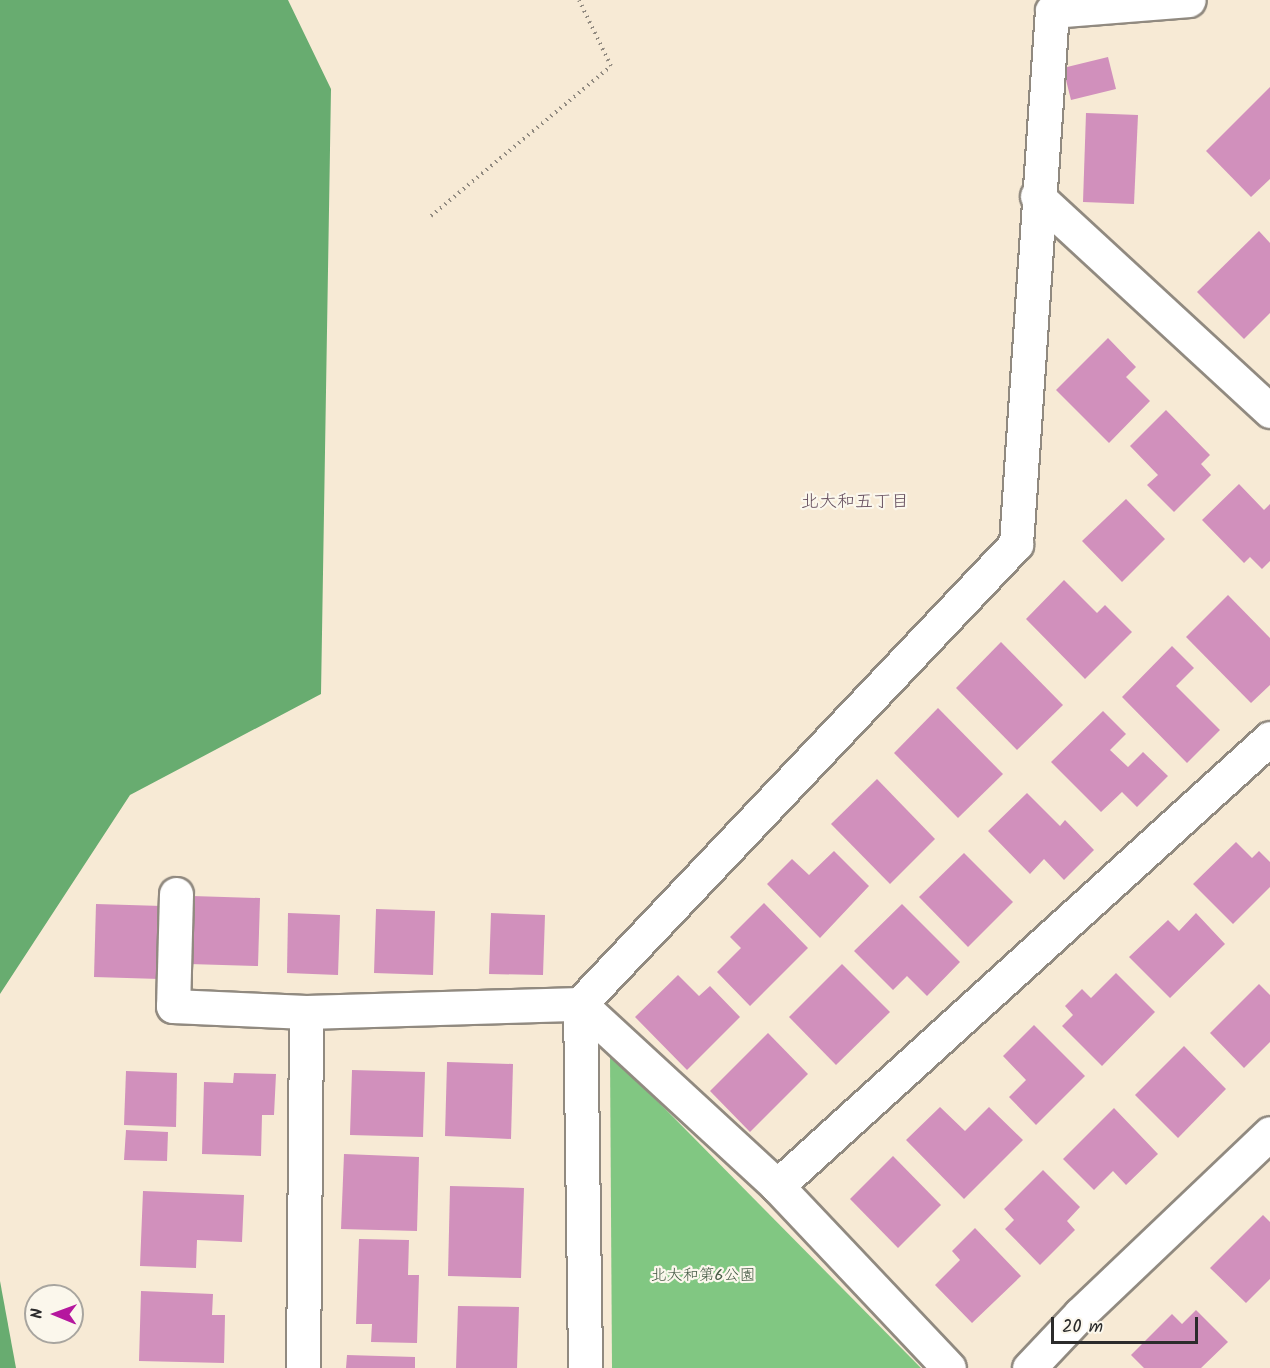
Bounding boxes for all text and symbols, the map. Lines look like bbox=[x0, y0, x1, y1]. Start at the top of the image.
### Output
district label: 北大和五丁目 bbox=[801, 492, 909, 514]
park label: 北大和第6公園 bbox=[651, 1266, 755, 1286]
north arrow bbox=[24, 1284, 84, 1344]
scale bar bbox=[1054, 1305, 1201, 1343]
text: N bbox=[25, 1308, 50, 1319]
text: 20 m bbox=[1062, 1313, 1103, 1342]

